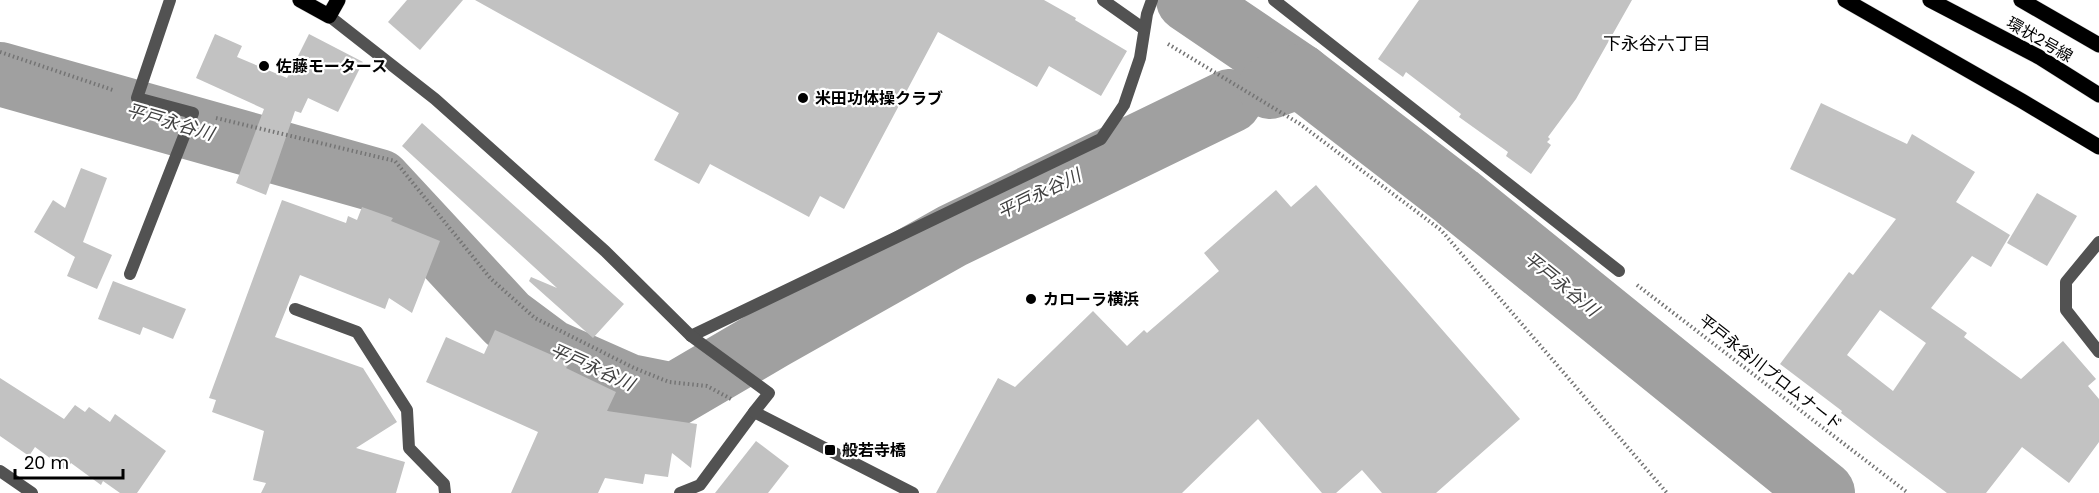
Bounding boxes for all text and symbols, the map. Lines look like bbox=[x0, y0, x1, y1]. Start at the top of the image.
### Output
street label: 環状2号線 bbox=[2002, 11, 2077, 68]
district label: 下永谷六丁目 bbox=[1603, 31, 1711, 56]
place label: 佐藤モータース bbox=[275, 55, 387, 78]
marker: 佐藤モータース bbox=[257, 59, 271, 73]
place label: 米田功体操クラブ bbox=[815, 87, 943, 110]
marker: 米田功体操クラブ bbox=[796, 91, 810, 105]
water label: 平戸永谷川 bbox=[123, 97, 219, 146]
water label: 平戸永谷川 bbox=[993, 162, 1087, 225]
water label: 平戸永谷川 bbox=[1518, 246, 1606, 323]
place label: カローラ横浜 bbox=[1043, 288, 1139, 311]
marker: カローラ横浜 bbox=[1024, 292, 1038, 306]
street label: 平戸永谷川プロムナード bbox=[1694, 309, 1847, 436]
water label: 平戸永谷川 bbox=[546, 337, 640, 397]
place label: 般若寺橋 bbox=[842, 439, 906, 462]
scale bar bbox=[15, 442, 123, 480]
marker: 般若寺橋 bbox=[823, 443, 837, 457]
text: 20 m bbox=[24, 450, 69, 475]

